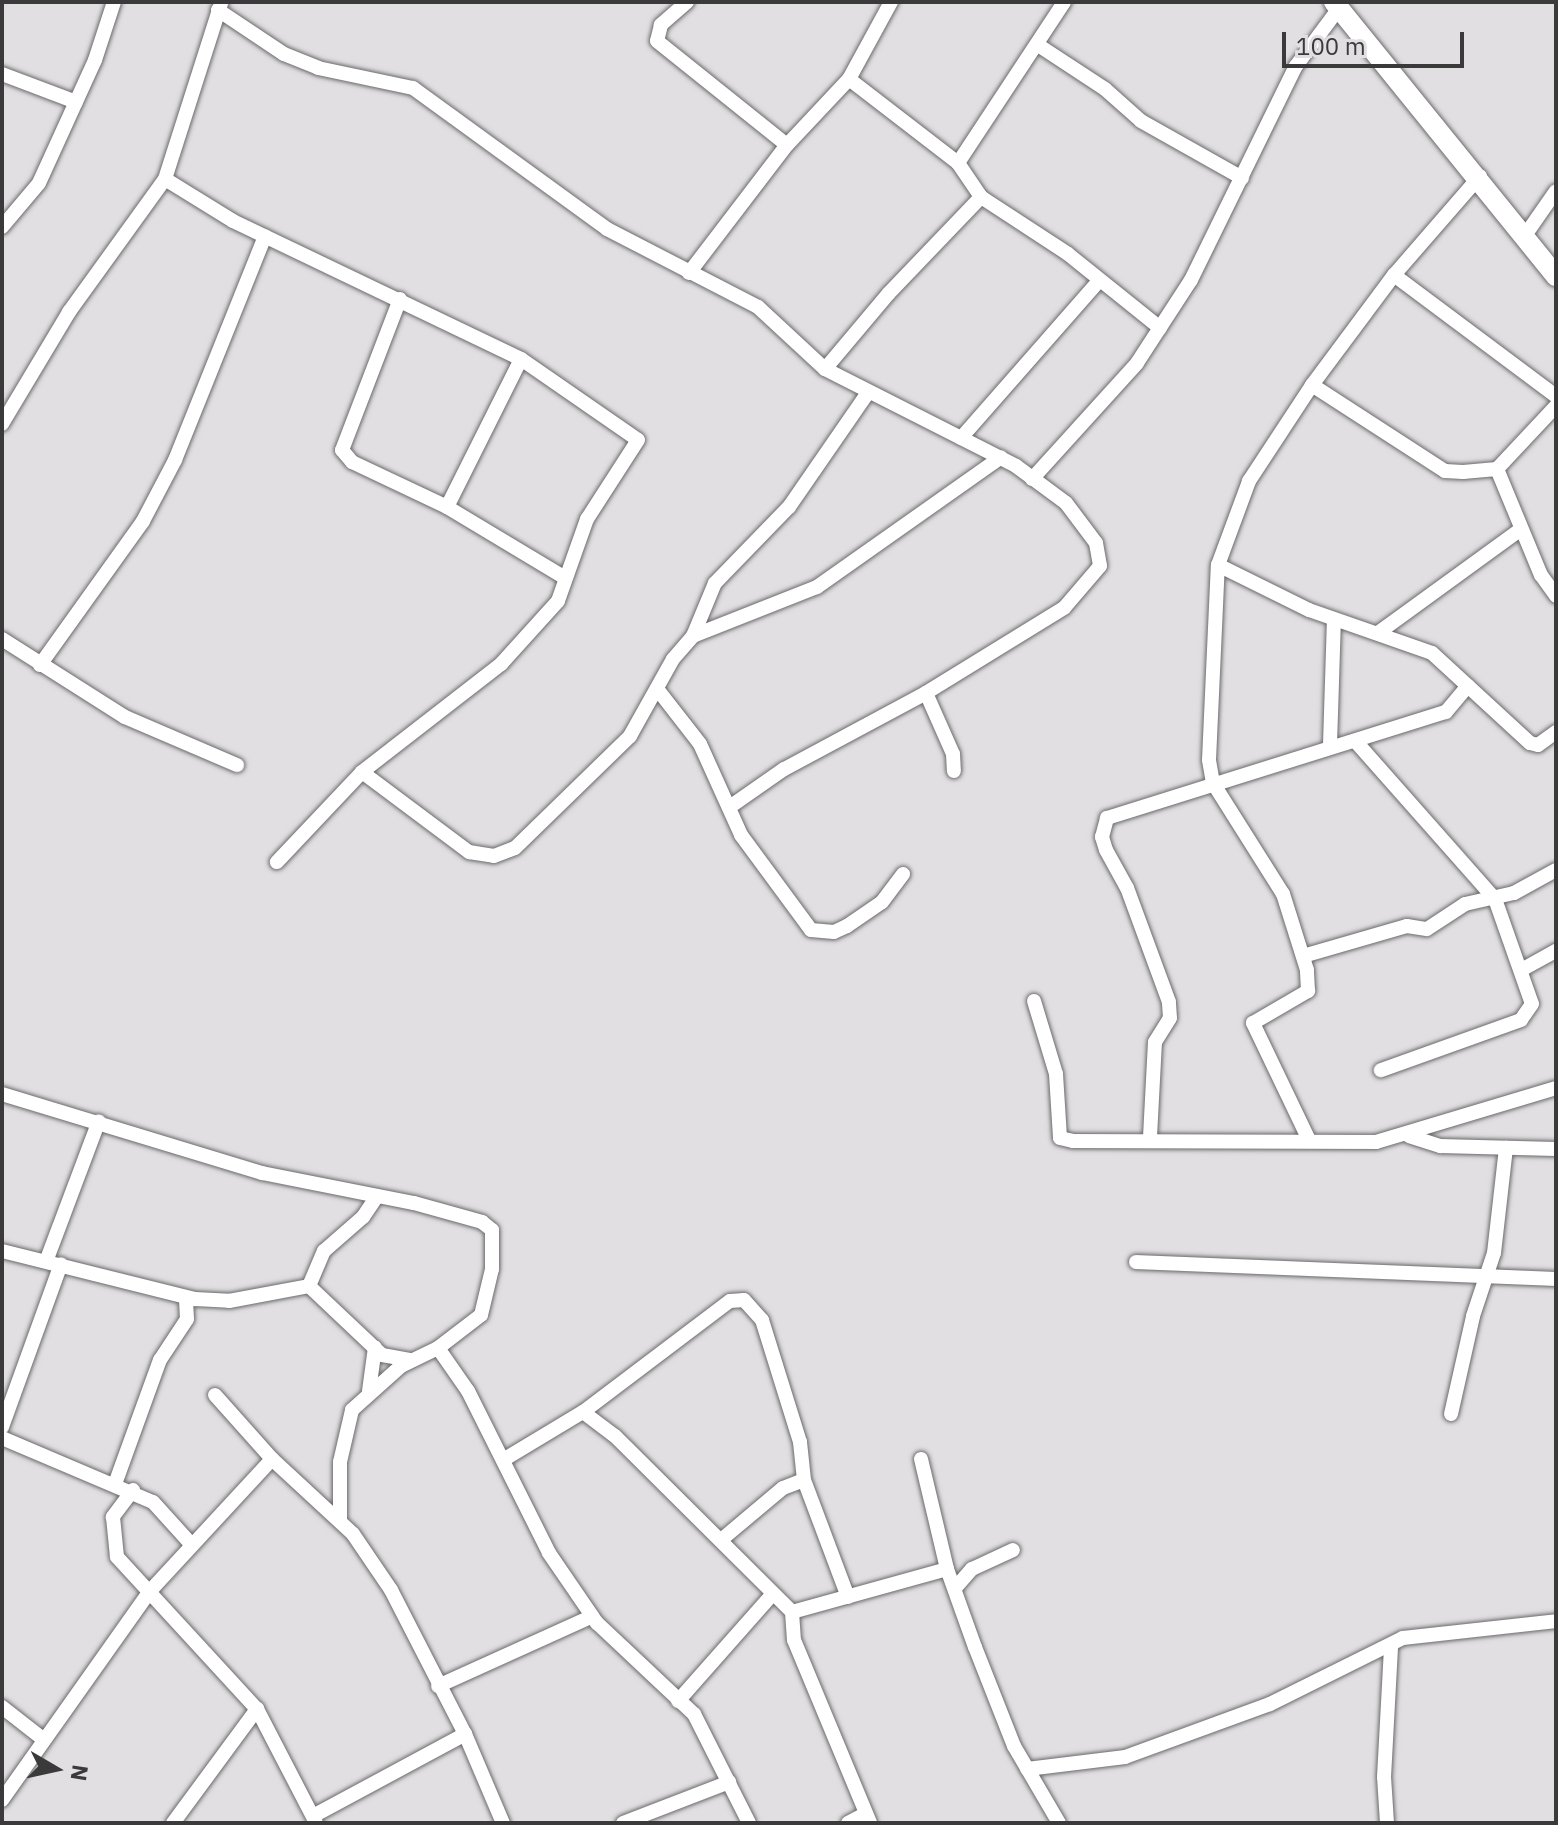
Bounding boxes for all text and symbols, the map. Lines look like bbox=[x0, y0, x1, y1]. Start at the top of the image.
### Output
scale bar bbox=[1286, 16, 1468, 66]
text: 100 m bbox=[1296, 30, 1366, 62]
north arrow bbox=[16, 1729, 96, 1809]
text: N bbox=[65, 1763, 96, 1783]

